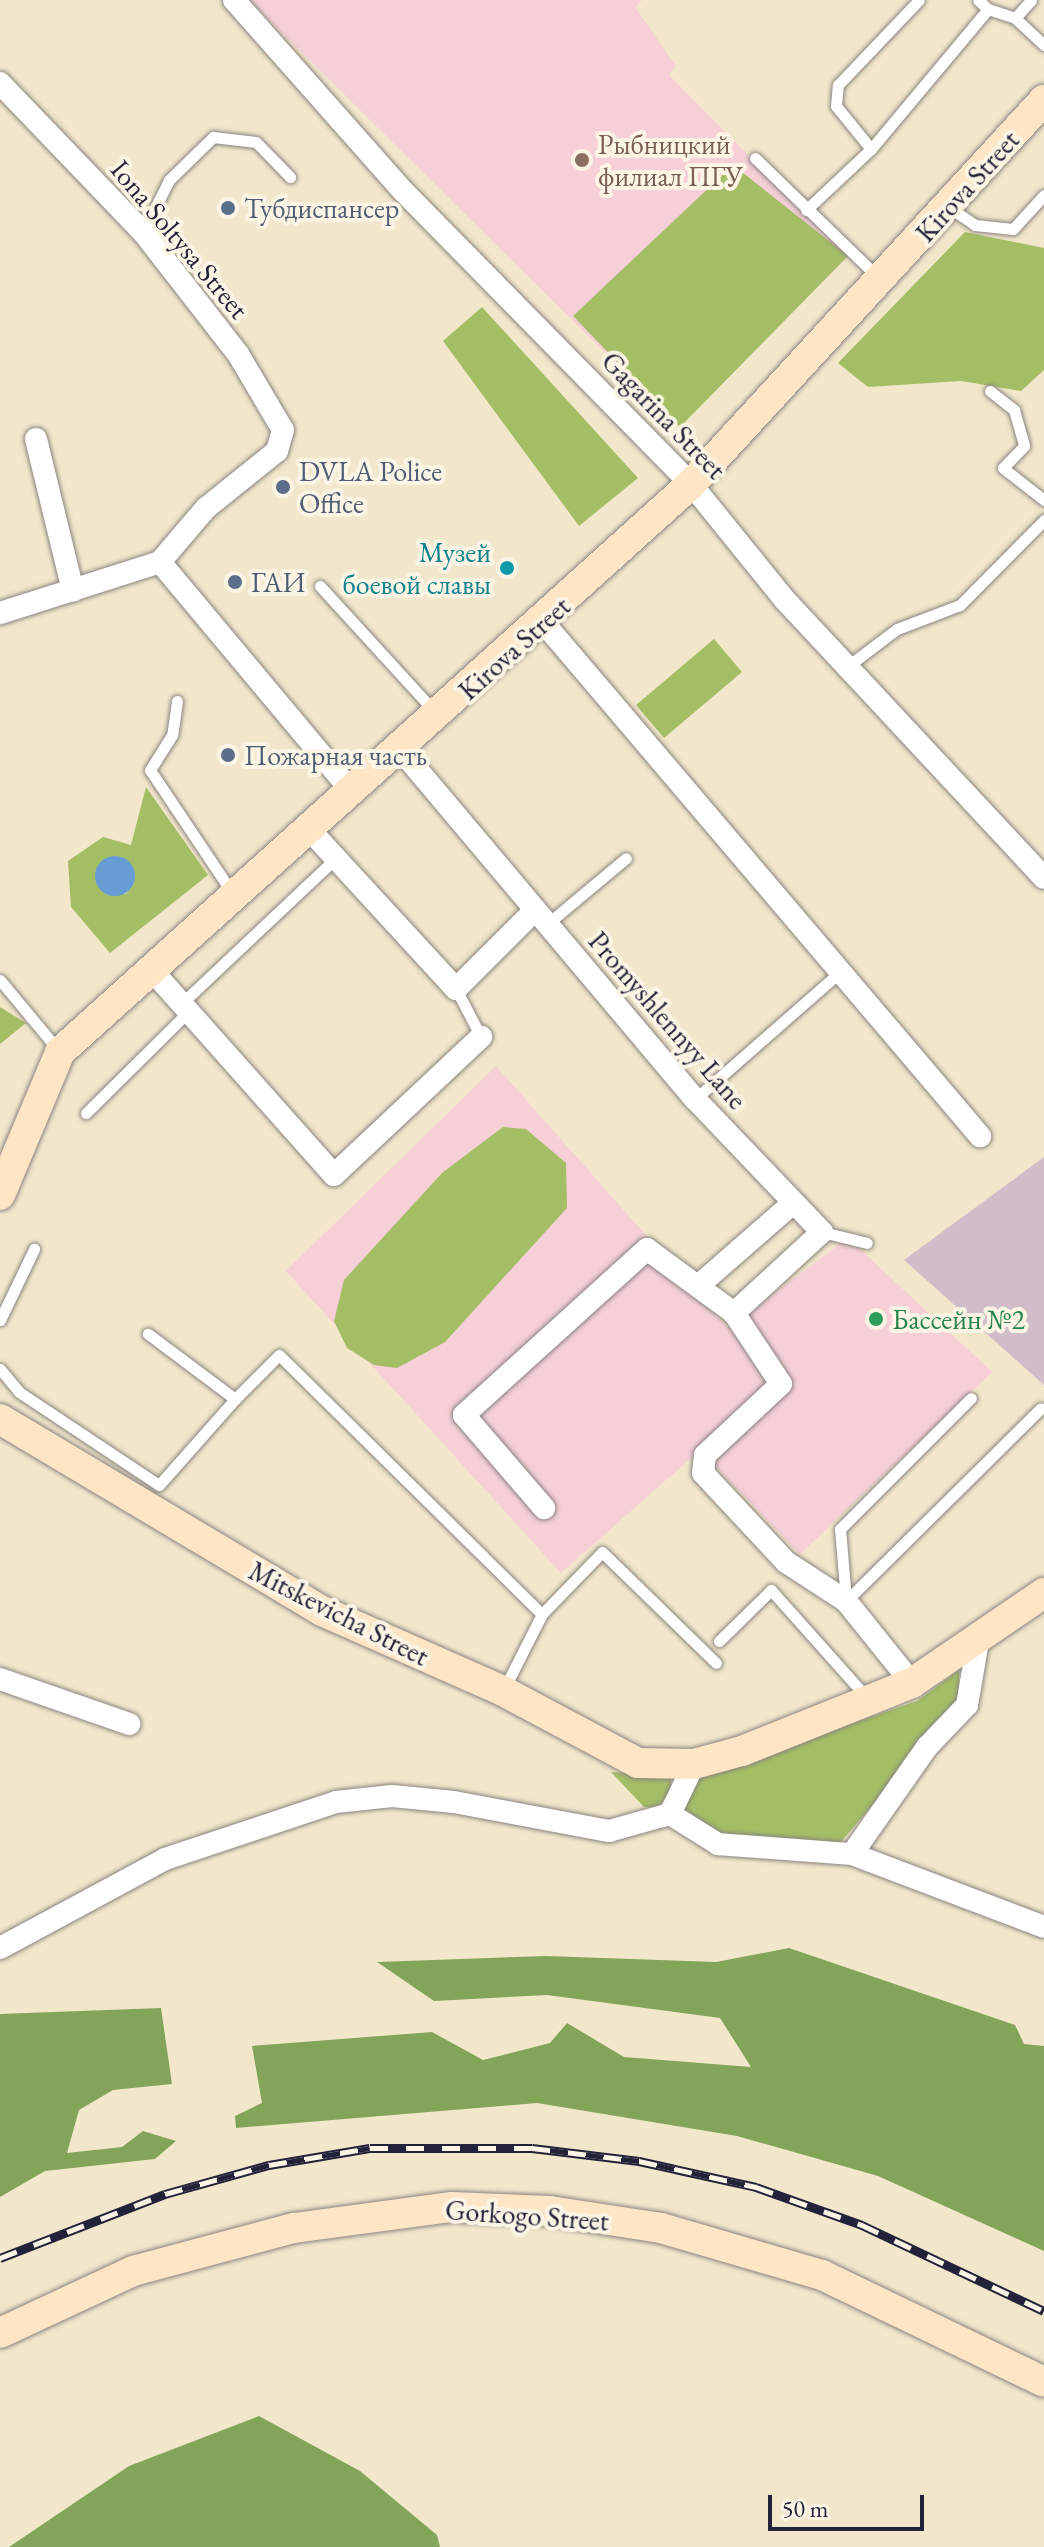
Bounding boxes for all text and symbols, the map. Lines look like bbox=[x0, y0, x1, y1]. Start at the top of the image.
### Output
street label: Kirova Street bbox=[908, 123, 1026, 249]
place label: Рыбницкий филиал ПГУ bbox=[598, 127, 743, 193]
marker: Рыбницкий филиал ПГУ bbox=[573, 151, 591, 169]
street label: Iona Soltysa Street bbox=[104, 153, 256, 325]
place label: Тубдиспансер bbox=[244, 191, 399, 225]
marker: Тубдиспансер bbox=[219, 199, 237, 217]
street label: Gagarina Street bbox=[595, 344, 733, 486]
place label: DVLA Police Office bbox=[299, 454, 442, 520]
marker: DVLA Police Office bbox=[274, 478, 292, 496]
place label: Музей боевой славы bbox=[343, 535, 491, 601]
marker: Музей боевой славы bbox=[498, 559, 516, 577]
place label: ГАИ bbox=[251, 565, 305, 599]
marker: ГАИ bbox=[226, 573, 244, 591]
street label: Kirova Street bbox=[451, 589, 577, 707]
place label: Пожарная часть bbox=[244, 738, 427, 772]
marker: Пожарная часть bbox=[219, 746, 237, 764]
street label: Promyshlennyy Lane bbox=[582, 924, 754, 1116]
place label: Бассейн №2 bbox=[892, 1302, 1025, 1336]
marker: Бассейн №2 bbox=[867, 1310, 885, 1328]
street label: Mitskevicha Street bbox=[244, 1553, 434, 1673]
street label: Gorkogo Street bbox=[444, 2193, 610, 2237]
scale bar bbox=[772, 2479, 928, 2529]
text: 50 m bbox=[782, 2493, 829, 2524]

